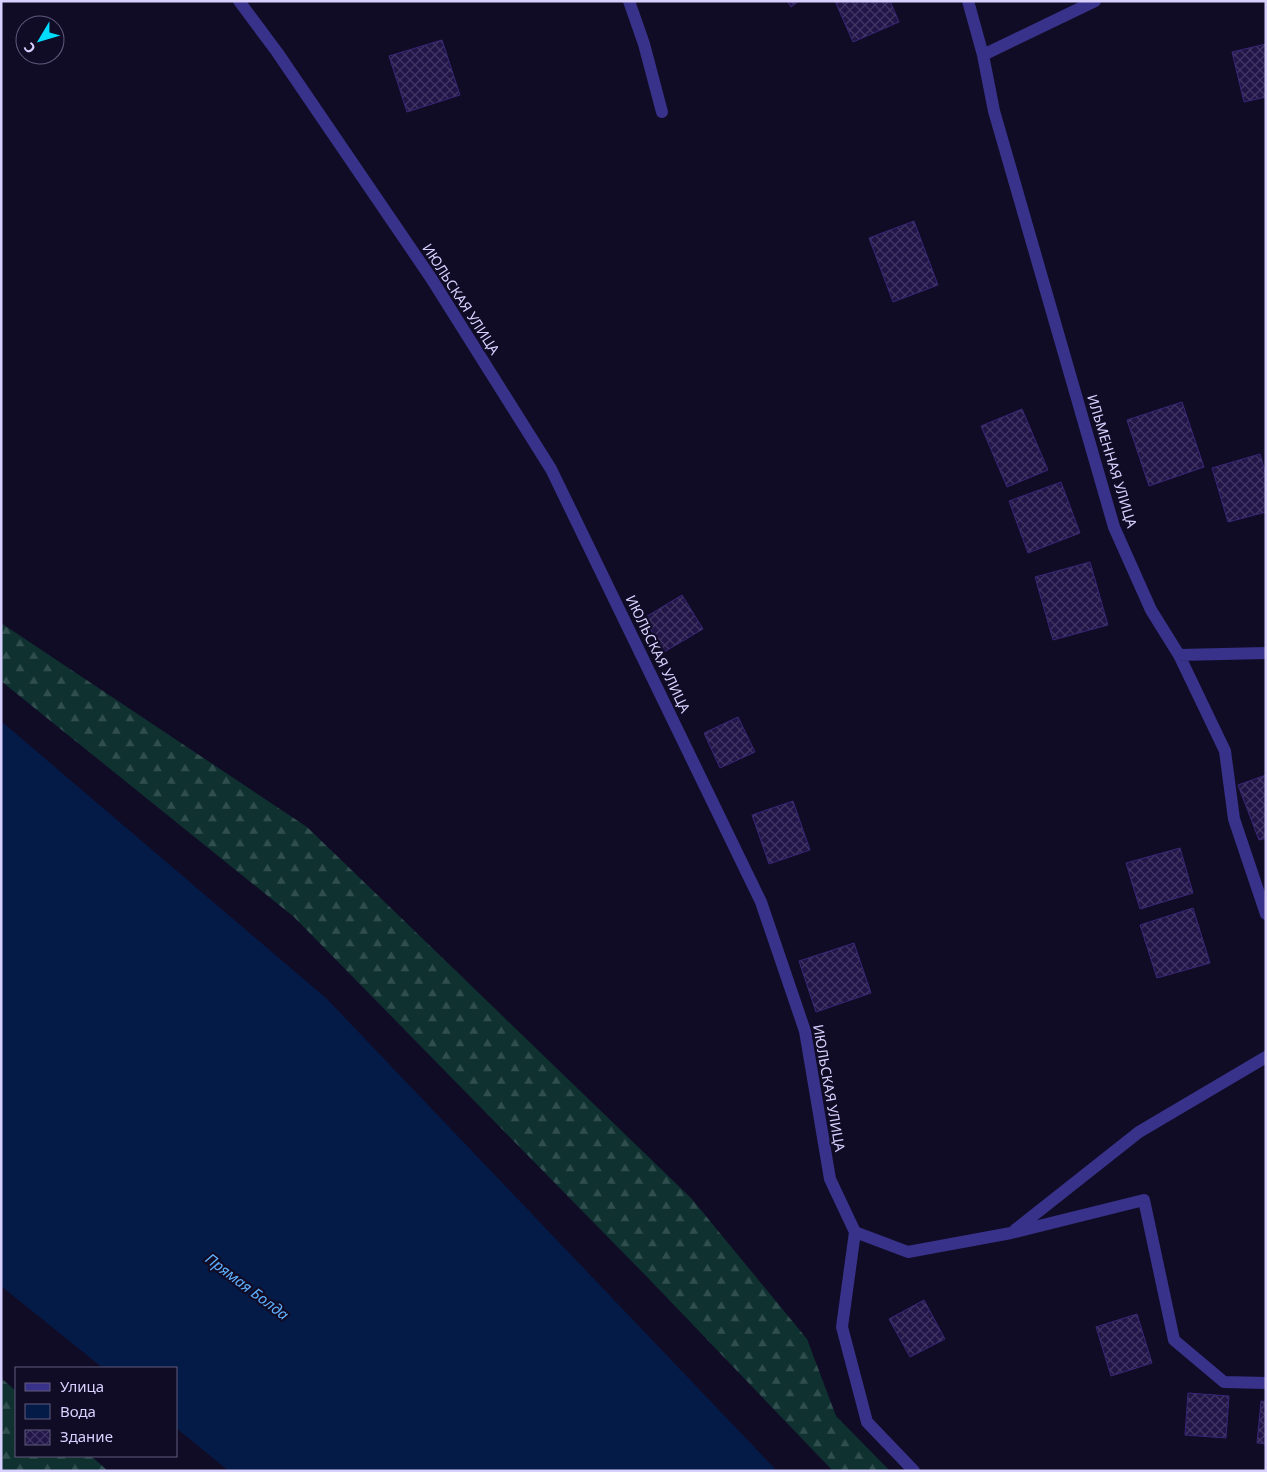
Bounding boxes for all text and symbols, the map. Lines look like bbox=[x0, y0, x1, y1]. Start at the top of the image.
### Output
north arrow bbox=[15, 15, 65, 65]
text: С bbox=[19, 39, 40, 58]
street label: ИЮЛЬСКАЯ УЛИЦА bbox=[418, 239, 505, 358]
street label: ИЛЬМЕННАЯ УЛИЦА bbox=[1083, 392, 1142, 530]
street label: ИЮЛЬСКАЯ УЛИЦА bbox=[622, 592, 695, 716]
street label: ИЮЛЬСКАЯ УЛИЦА bbox=[809, 1023, 850, 1153]
water label: Прямая Болда bbox=[202, 1248, 294, 1324]
legend bbox=[15, 1367, 178, 1457]
text: Улица bbox=[60, 1376, 104, 1396]
text: Вода bbox=[60, 1401, 96, 1421]
text: Здание bbox=[60, 1426, 113, 1446]

